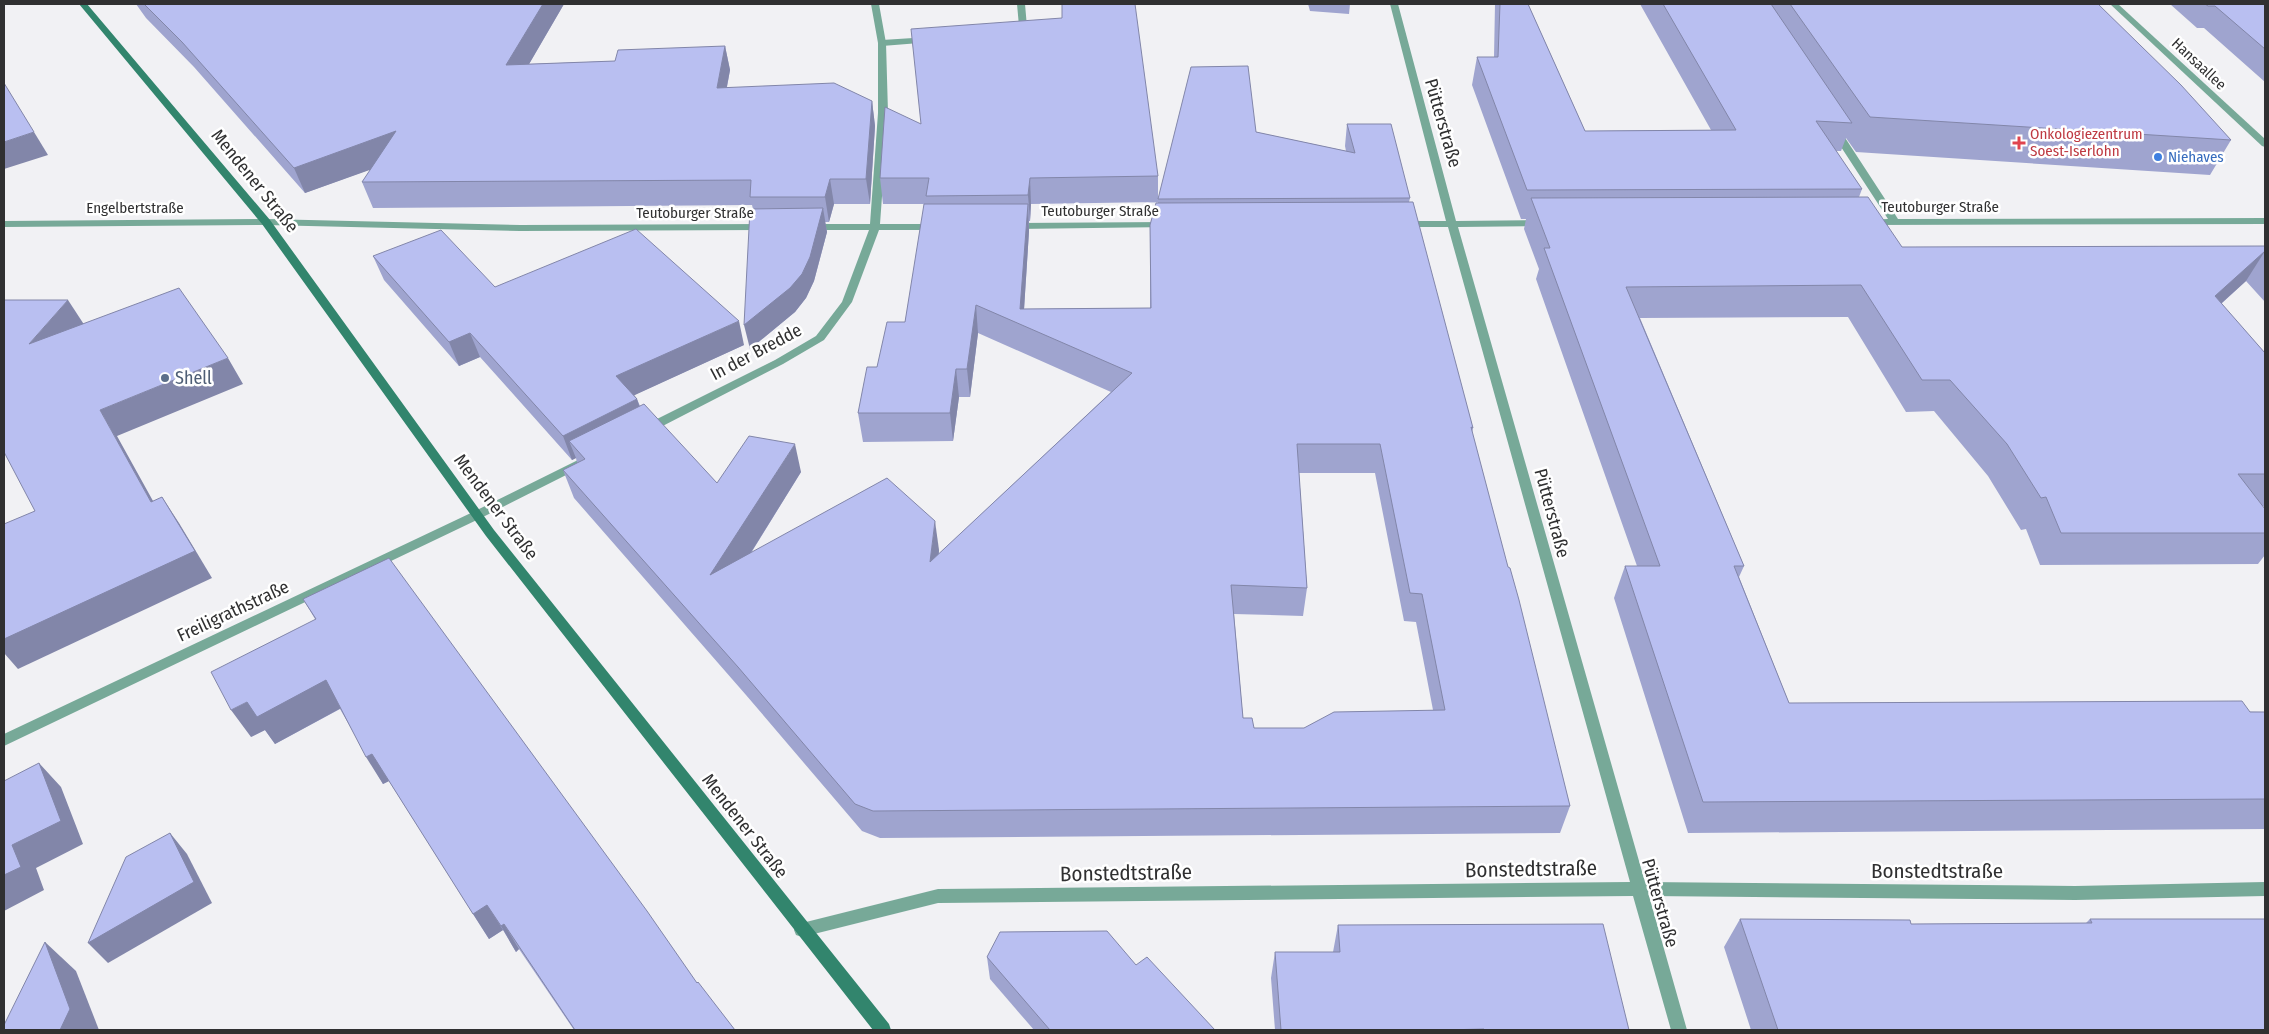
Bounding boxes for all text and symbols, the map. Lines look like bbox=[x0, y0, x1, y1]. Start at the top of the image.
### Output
street label: Hansaallee bbox=[2168, 34, 2230, 94]
street label: Pütterstraße bbox=[1420, 76, 1466, 170]
street label: Mendener Straße bbox=[207, 125, 303, 237]
place label: Onkologiezentrum Soest-Iserlohn bbox=[2030, 125, 2143, 160]
marker: Onkologiezentrum Soest-Iserlohn bbox=[2012, 136, 2026, 150]
place label: Niehaves bbox=[2168, 148, 2224, 166]
marker: Niehaves bbox=[2152, 151, 2164, 163]
street label: Teutoburger Straße bbox=[1881, 198, 1999, 216]
street label: Engelbertstraße bbox=[86, 199, 184, 217]
street label: Teutoburger Straße bbox=[1041, 202, 1159, 220]
street label: Teutoburger Straße bbox=[636, 204, 754, 222]
street label: In der Bredde bbox=[707, 319, 805, 385]
place label: Shell bbox=[175, 367, 212, 389]
marker: Shell bbox=[159, 372, 171, 384]
street label: Mendener Straße bbox=[449, 450, 543, 564]
street label: Pütterstraße bbox=[1530, 466, 1574, 560]
street label: Freiligrathstraße bbox=[174, 575, 292, 646]
street label: Mendener Straße bbox=[697, 769, 793, 883]
street label: Bonstedtstraße bbox=[1465, 855, 1597, 883]
street label: Pütterstraße bbox=[1637, 856, 1683, 950]
street label: Bonstedtstraße bbox=[1871, 858, 2003, 884]
street label: Bonstedtstraße bbox=[1060, 859, 1192, 887]

